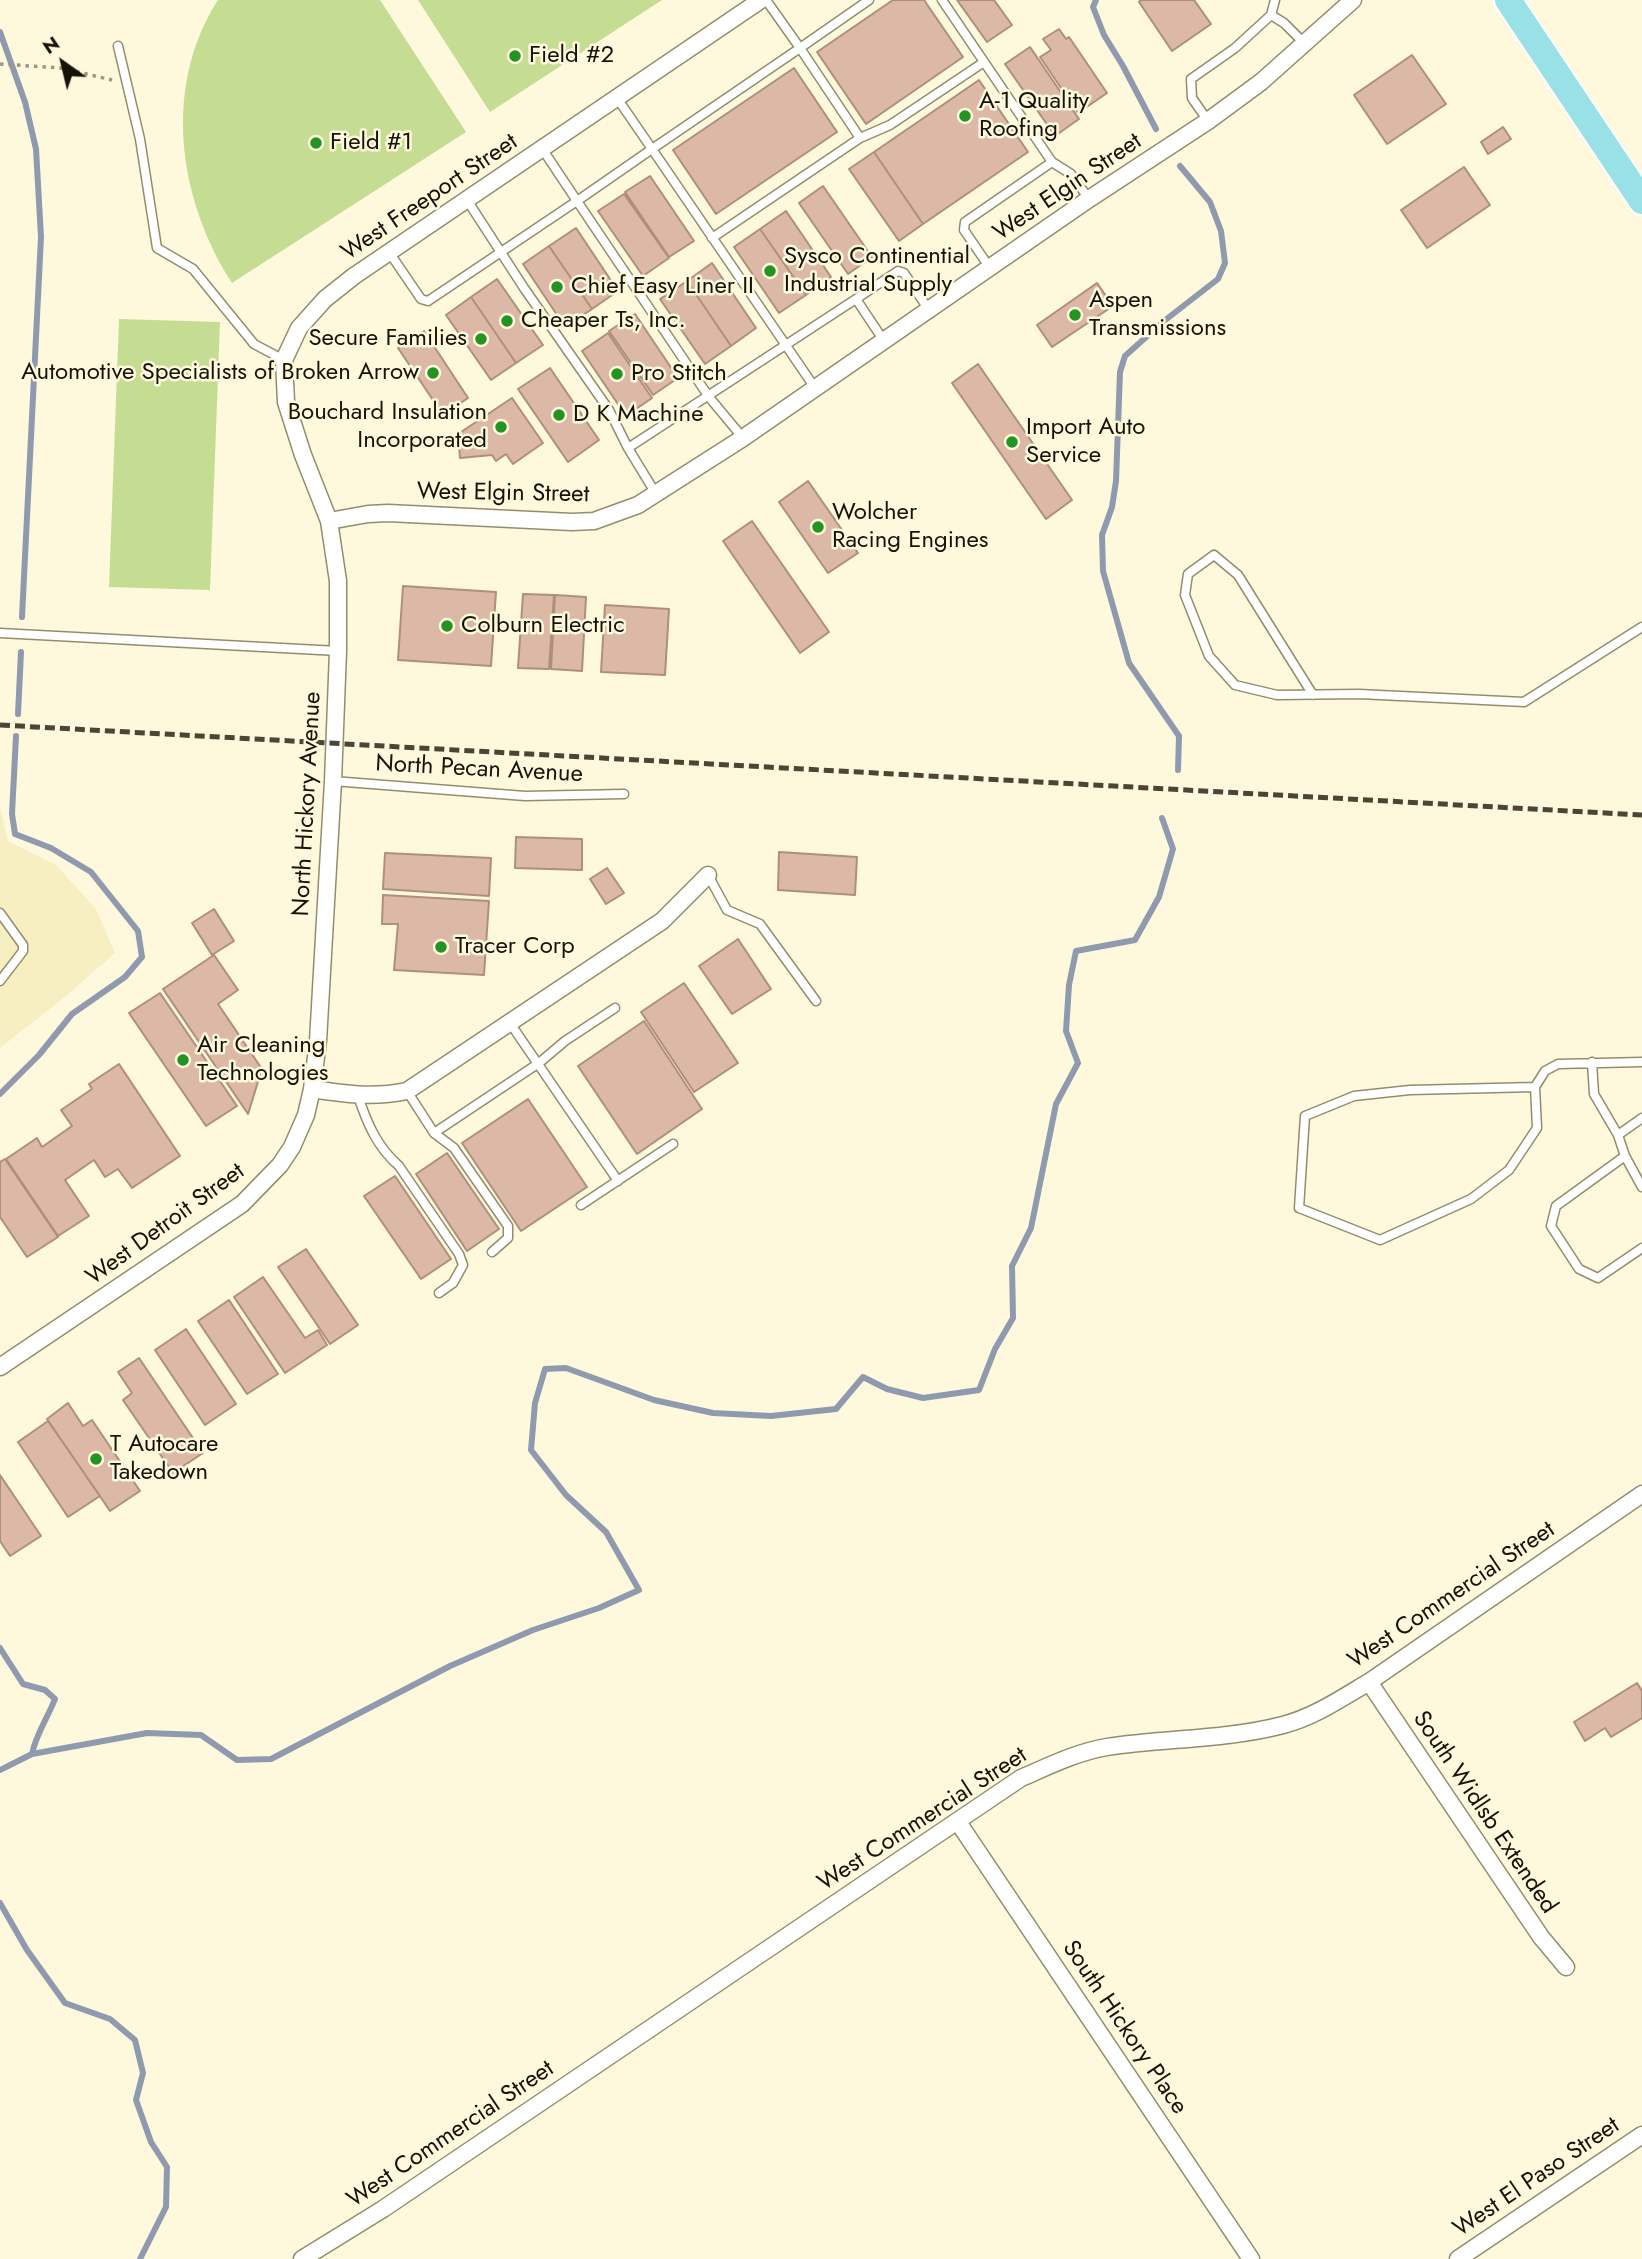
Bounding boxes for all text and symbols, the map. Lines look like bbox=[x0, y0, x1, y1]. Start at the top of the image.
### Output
north arrow bbox=[28, 28, 98, 98]
text: N bbox=[37, 30, 65, 61]
place label: Field #2 bbox=[529, 42, 614, 70]
marker: Field #2 bbox=[507, 48, 523, 64]
place label: A-1 Quality Roofing bbox=[979, 88, 1089, 144]
marker: A-1 Quality Roofing bbox=[957, 108, 973, 124]
street label: West Freeport Street bbox=[336, 128, 524, 268]
street label: West Elgin Street bbox=[988, 128, 1148, 248]
place label: Field #1 bbox=[330, 129, 412, 157]
marker: Field #1 bbox=[308, 135, 324, 151]
place label: Sysco Continential Industrial Supply bbox=[784, 243, 970, 299]
marker: Sysco Continential Industrial Supply bbox=[762, 263, 778, 279]
place label: Chief Easy Liner II bbox=[571, 273, 754, 301]
marker: Chief Easy Liner II bbox=[549, 279, 565, 295]
place label: Aspen Transmissions bbox=[1089, 287, 1226, 343]
place label: Cheaper Ts, Inc. bbox=[521, 307, 686, 335]
marker: Aspen Transmissions bbox=[1067, 307, 1083, 323]
marker: Cheaper Ts, Inc. bbox=[499, 313, 515, 329]
place label: Secure Families bbox=[308, 325, 467, 353]
marker: Secure Families bbox=[473, 331, 489, 347]
place label: Automotive Specialists of Broken Arrow bbox=[21, 359, 419, 387]
place label: Pro Stitch bbox=[631, 360, 727, 388]
marker: Automotive Specialists of Broken Arrow bbox=[425, 365, 441, 381]
marker: Pro Stitch bbox=[609, 366, 625, 382]
place label: Bouchard Insulation Incorporated bbox=[288, 399, 487, 455]
place label: D K Machine bbox=[573, 401, 704, 429]
marker: D K Machine bbox=[551, 407, 567, 423]
place label: Import Auto Service bbox=[1026, 414, 1145, 470]
marker: Bouchard Insulation Incorporated bbox=[493, 419, 509, 435]
marker: Import Auto Service bbox=[1004, 434, 1020, 450]
street label: West Elgin Street bbox=[416, 478, 590, 510]
place label: Wolcher Racing Engines bbox=[832, 499, 989, 555]
marker: Wolcher Racing Engines bbox=[810, 519, 826, 535]
place label: Colburn Electric bbox=[461, 612, 625, 640]
marker: Colburn Electric bbox=[439, 618, 455, 634]
street label: North Hickory Avenue bbox=[288, 691, 328, 917]
street label: North Pecan Avenue bbox=[374, 750, 584, 790]
place label: Tracer Corp bbox=[455, 933, 575, 961]
marker: Tracer Corp bbox=[433, 939, 449, 955]
place label: Air Cleaning Technologies bbox=[197, 1032, 328, 1088]
marker: Air Cleaning Technologies bbox=[175, 1052, 191, 1068]
street label: West Detroit Street bbox=[81, 1158, 251, 1292]
place label: T Autocare Takedown bbox=[110, 1431, 218, 1487]
marker: T Autocare Takedown bbox=[88, 1451, 104, 1467]
street label: West Commercial Street bbox=[1343, 1516, 1561, 1676]
street label: South Widlsb Extended bbox=[1406, 1706, 1562, 1920]
street label: West Commercial Street bbox=[813, 1742, 1033, 1898]
street label: South Hickory Place bbox=[1055, 1936, 1193, 2120]
street label: West Commercial Street bbox=[342, 2055, 560, 2215]
street label: West El Paso Street bbox=[1449, 2112, 1625, 2244]

